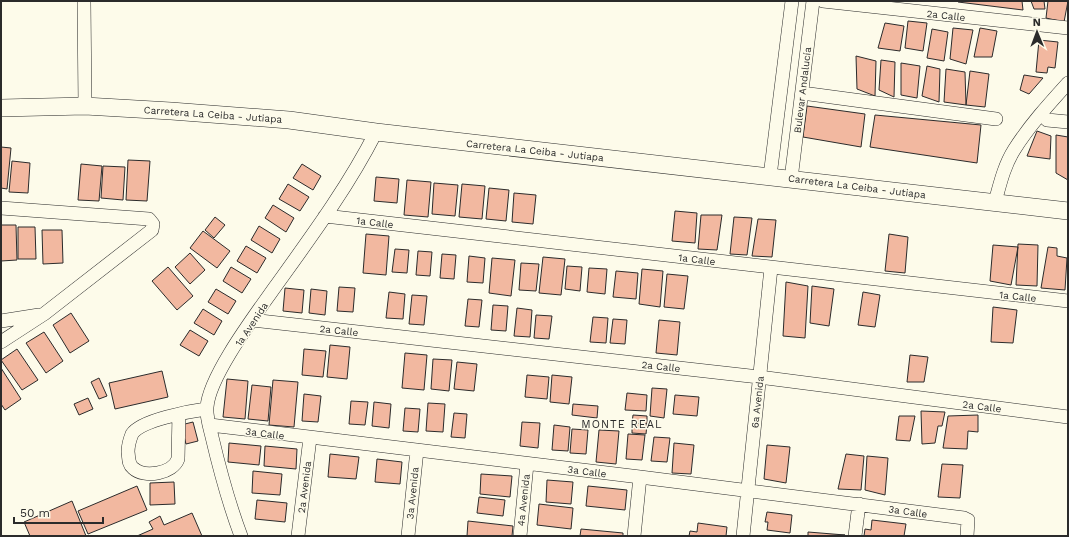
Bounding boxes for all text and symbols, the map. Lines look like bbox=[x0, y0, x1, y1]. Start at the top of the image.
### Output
street label: 2a Calle bbox=[926, 8, 966, 23]
north arrow bbox=[1017, 12, 1057, 52]
text: N bbox=[1033, 16, 1041, 29]
street label: Bulevar Andalucía bbox=[792, 46, 813, 134]
street label: Carretera La Ceiba - Jutiapa bbox=[143, 104, 283, 125]
street label: Carretera La Ceiba - Jutiapa bbox=[465, 138, 605, 163]
street label: Carretera La Ceiba - Jutiapa bbox=[788, 173, 927, 200]
street label: 1a Calle bbox=[356, 215, 394, 230]
street label: 1a Calle bbox=[678, 252, 716, 267]
street label: 1a Calle bbox=[999, 289, 1037, 304]
street label: 1a Avenida bbox=[233, 300, 270, 348]
street label: 2a Calle bbox=[319, 323, 359, 338]
street label: 2a Calle bbox=[641, 359, 681, 374]
street label: 6a Avenida bbox=[749, 375, 766, 429]
street label: 2a Calle bbox=[962, 399, 1002, 414]
district label: MONTE REAL bbox=[581, 418, 663, 431]
street label: 3a Calle bbox=[245, 426, 285, 441]
street label: 2a Avenida bbox=[296, 460, 313, 514]
street label: 3a Calle bbox=[567, 464, 607, 479]
street label: 3a Avenida bbox=[404, 466, 421, 520]
street label: 4a Avenida bbox=[515, 473, 532, 527]
scale bar bbox=[14, 499, 103, 525]
street label: 3a Calle bbox=[888, 503, 928, 520]
text: 50 m bbox=[20, 506, 50, 520]

